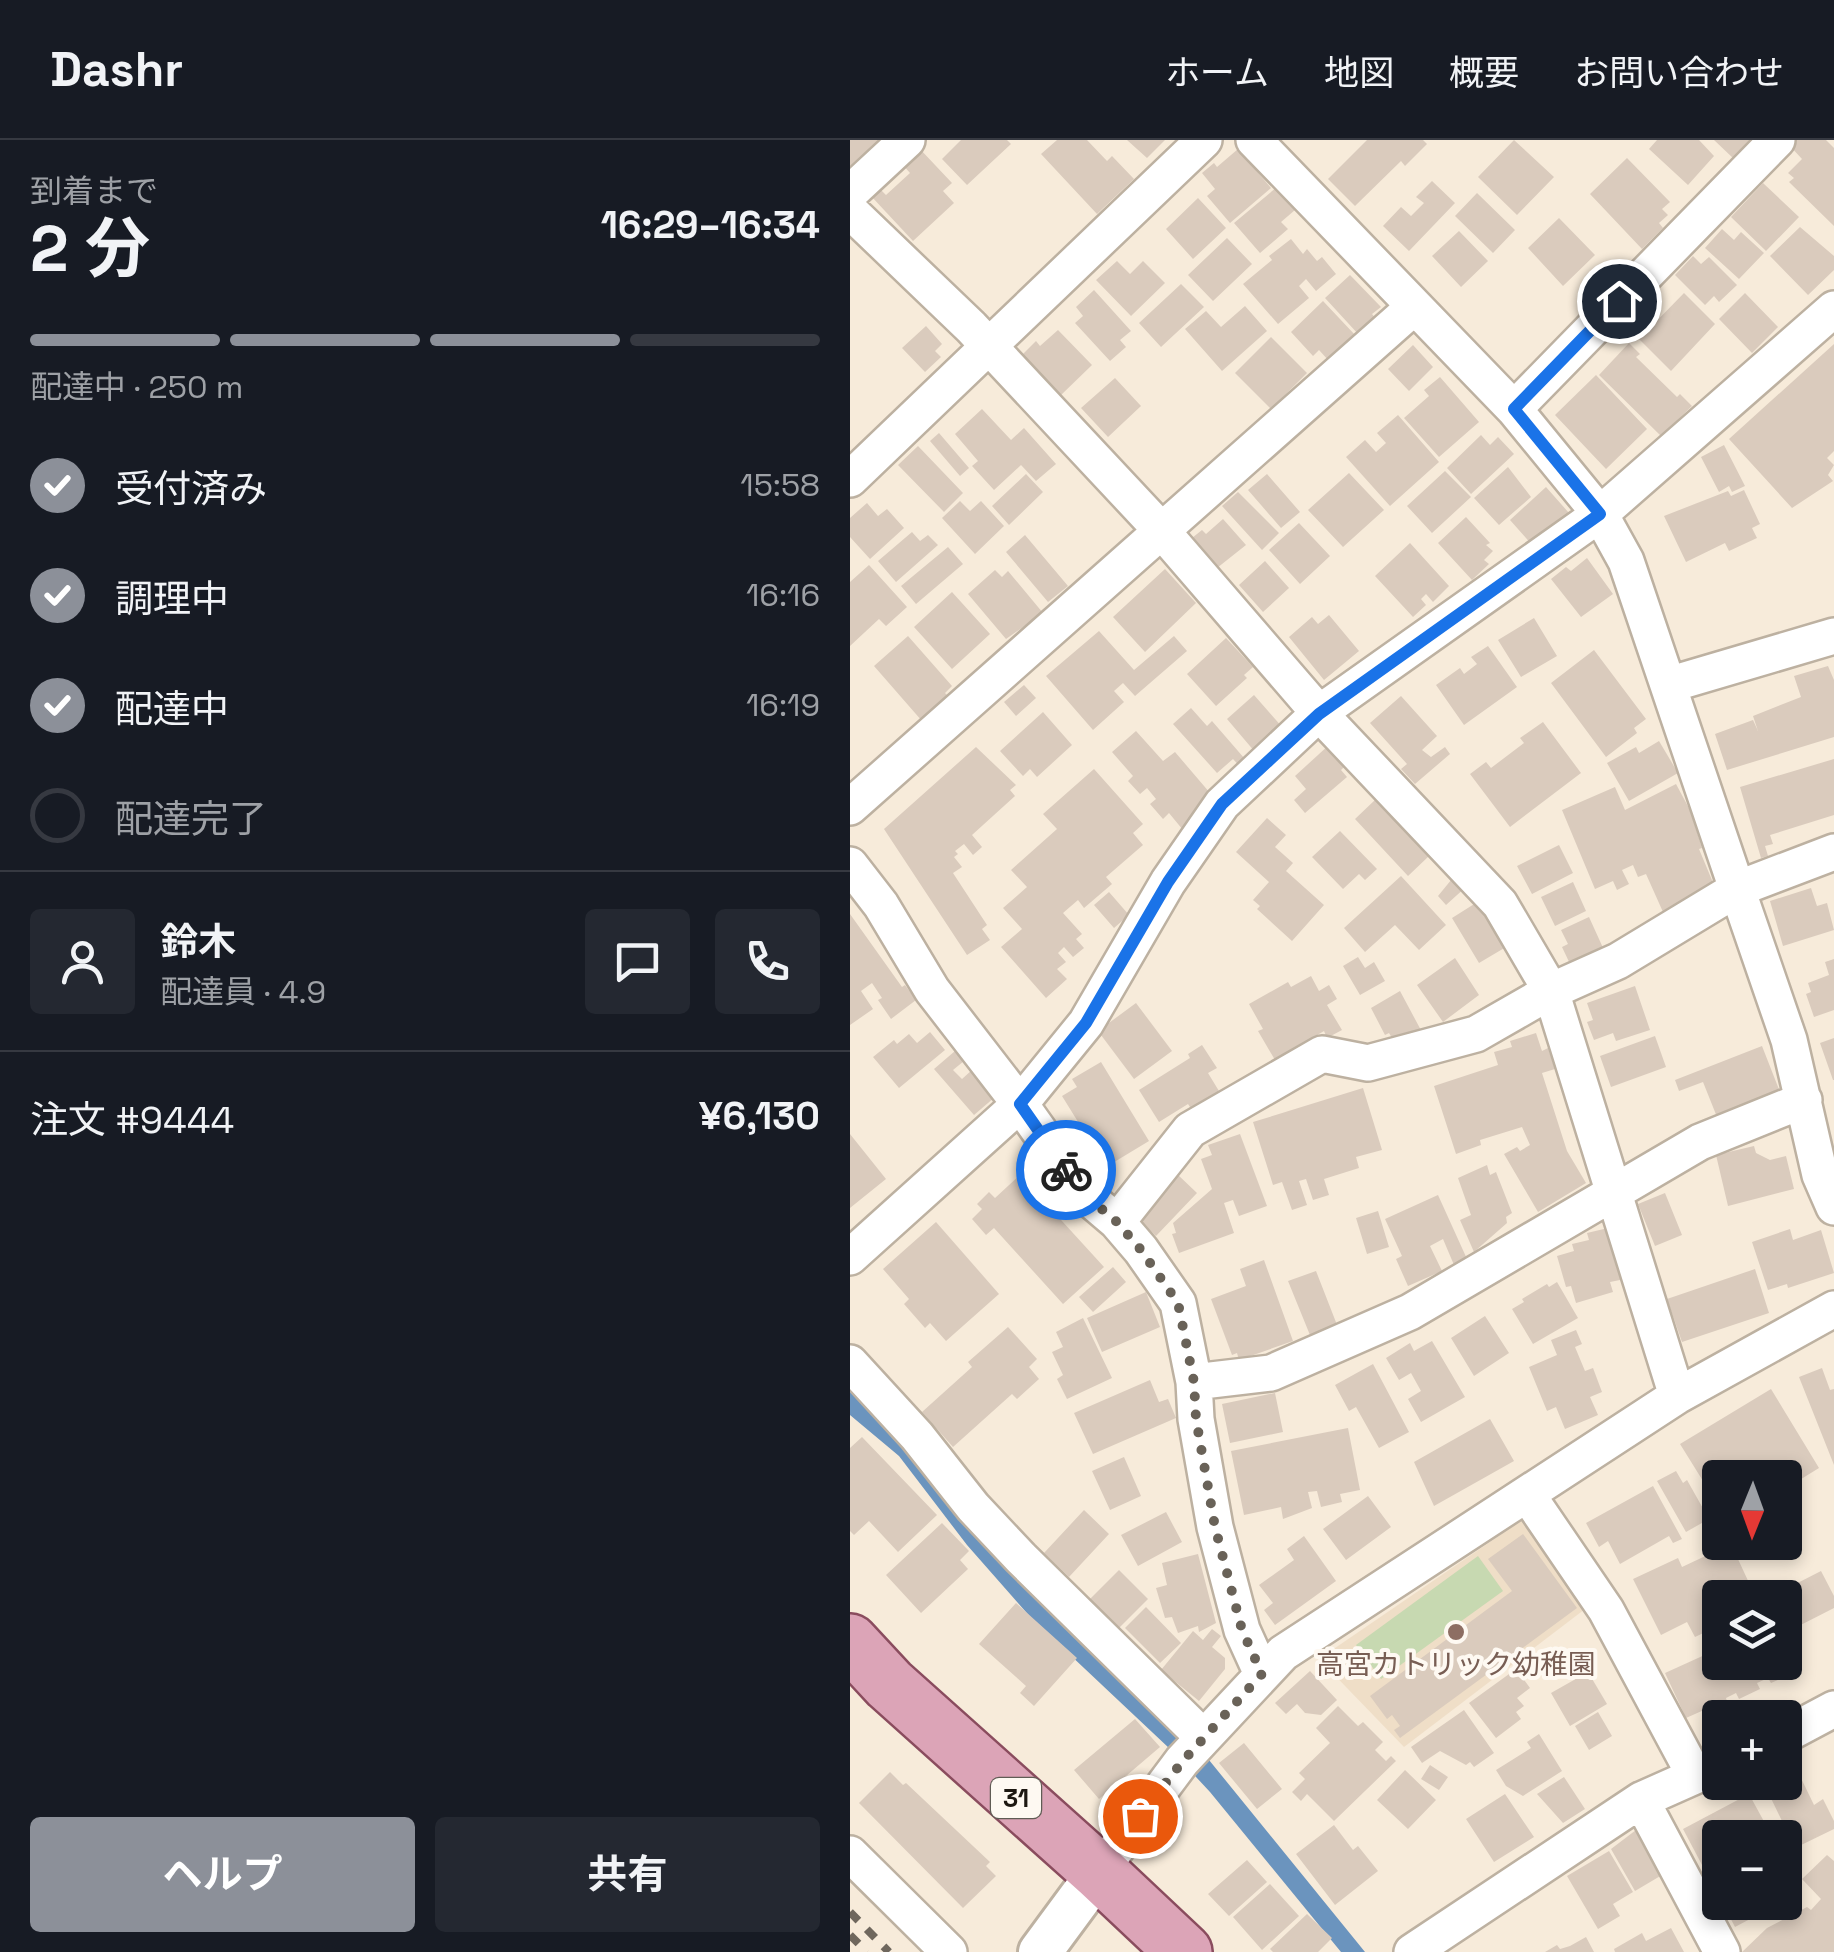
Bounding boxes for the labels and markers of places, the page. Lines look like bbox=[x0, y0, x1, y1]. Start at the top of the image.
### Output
pin bbox=[1577, 259, 1662, 344]
marker: 高宮カトリック幼稚園 bbox=[1445, 1621, 1467, 1643]
place label: 高宮カトリック幼稚園 bbox=[1316, 1646, 1596, 1682]
pin bbox=[1098, 1774, 1183, 1859]

